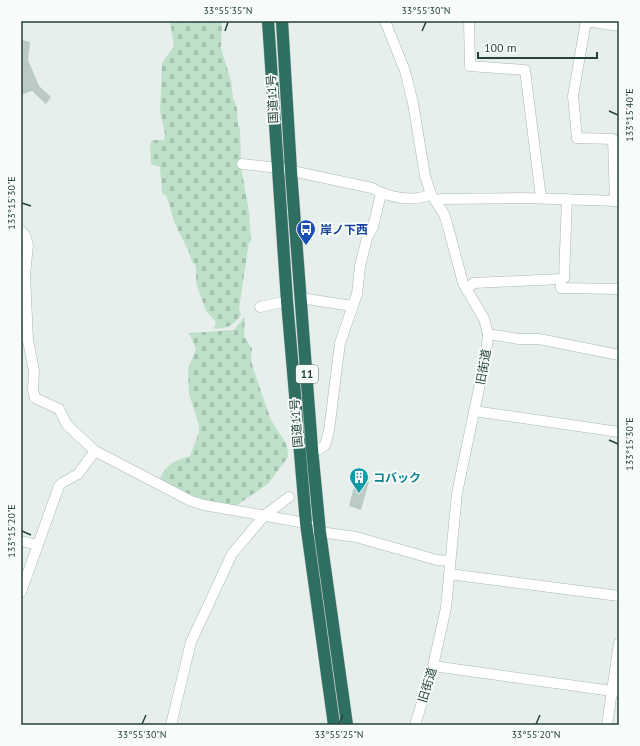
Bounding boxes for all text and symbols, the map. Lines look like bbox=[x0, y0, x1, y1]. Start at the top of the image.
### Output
text: 33°55'35"N bbox=[203, 4, 253, 17]
text: 33°55'30"N bbox=[401, 4, 451, 17]
scale bar bbox=[478, 34, 597, 60]
text: 100 m bbox=[484, 40, 517, 55]
street label: 国道11号 bbox=[263, 74, 281, 124]
text: 133°15'40"E bbox=[623, 88, 636, 142]
text: 133°15'30"E bbox=[5, 176, 18, 230]
bus stop icon: 岸ノ下西 bbox=[295, 218, 317, 246]
place label: 岸ノ下西 bbox=[320, 222, 368, 237]
street label: 旧街道 bbox=[472, 348, 494, 386]
road number: 11 bbox=[296, 365, 318, 383]
street label: 国道11号 bbox=[287, 398, 305, 448]
text: 133°15'30"E bbox=[623, 417, 636, 471]
building icon: コバック bbox=[348, 466, 370, 494]
place label: コバック bbox=[373, 470, 421, 485]
text: 133°15'20"E bbox=[5, 504, 18, 558]
street label: 旧街道 bbox=[415, 666, 439, 704]
text: 33°55'30"N bbox=[117, 728, 167, 741]
text: 33°55'25"N bbox=[314, 728, 364, 741]
text: 33°55'20"N bbox=[511, 728, 561, 741]

